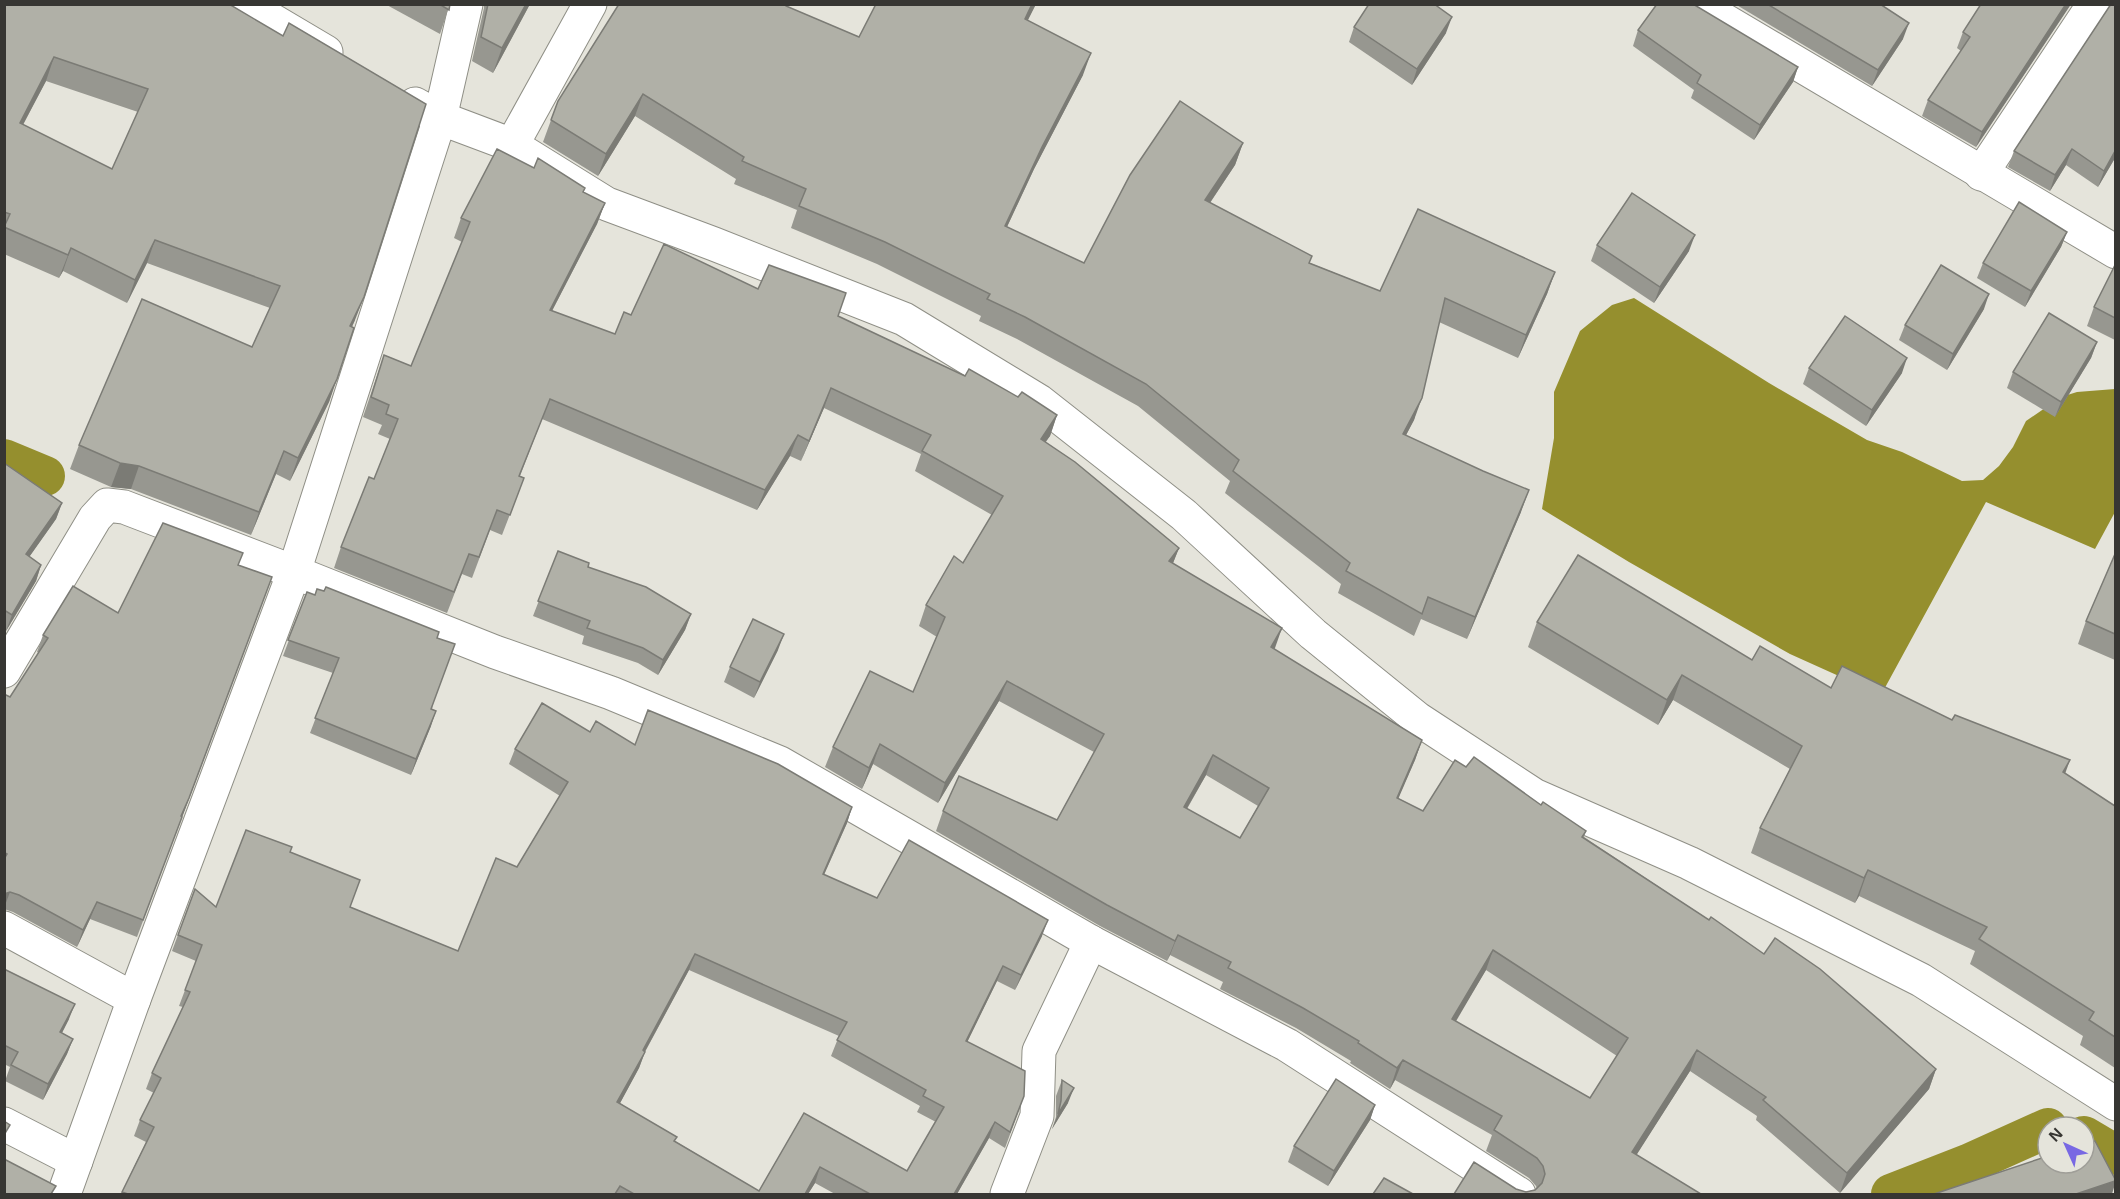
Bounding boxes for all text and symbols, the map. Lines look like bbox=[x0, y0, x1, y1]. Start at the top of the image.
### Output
north arrow bbox=[2036, 1115, 2096, 1175]
text: N bbox=[2046, 1125, 2066, 1145]

